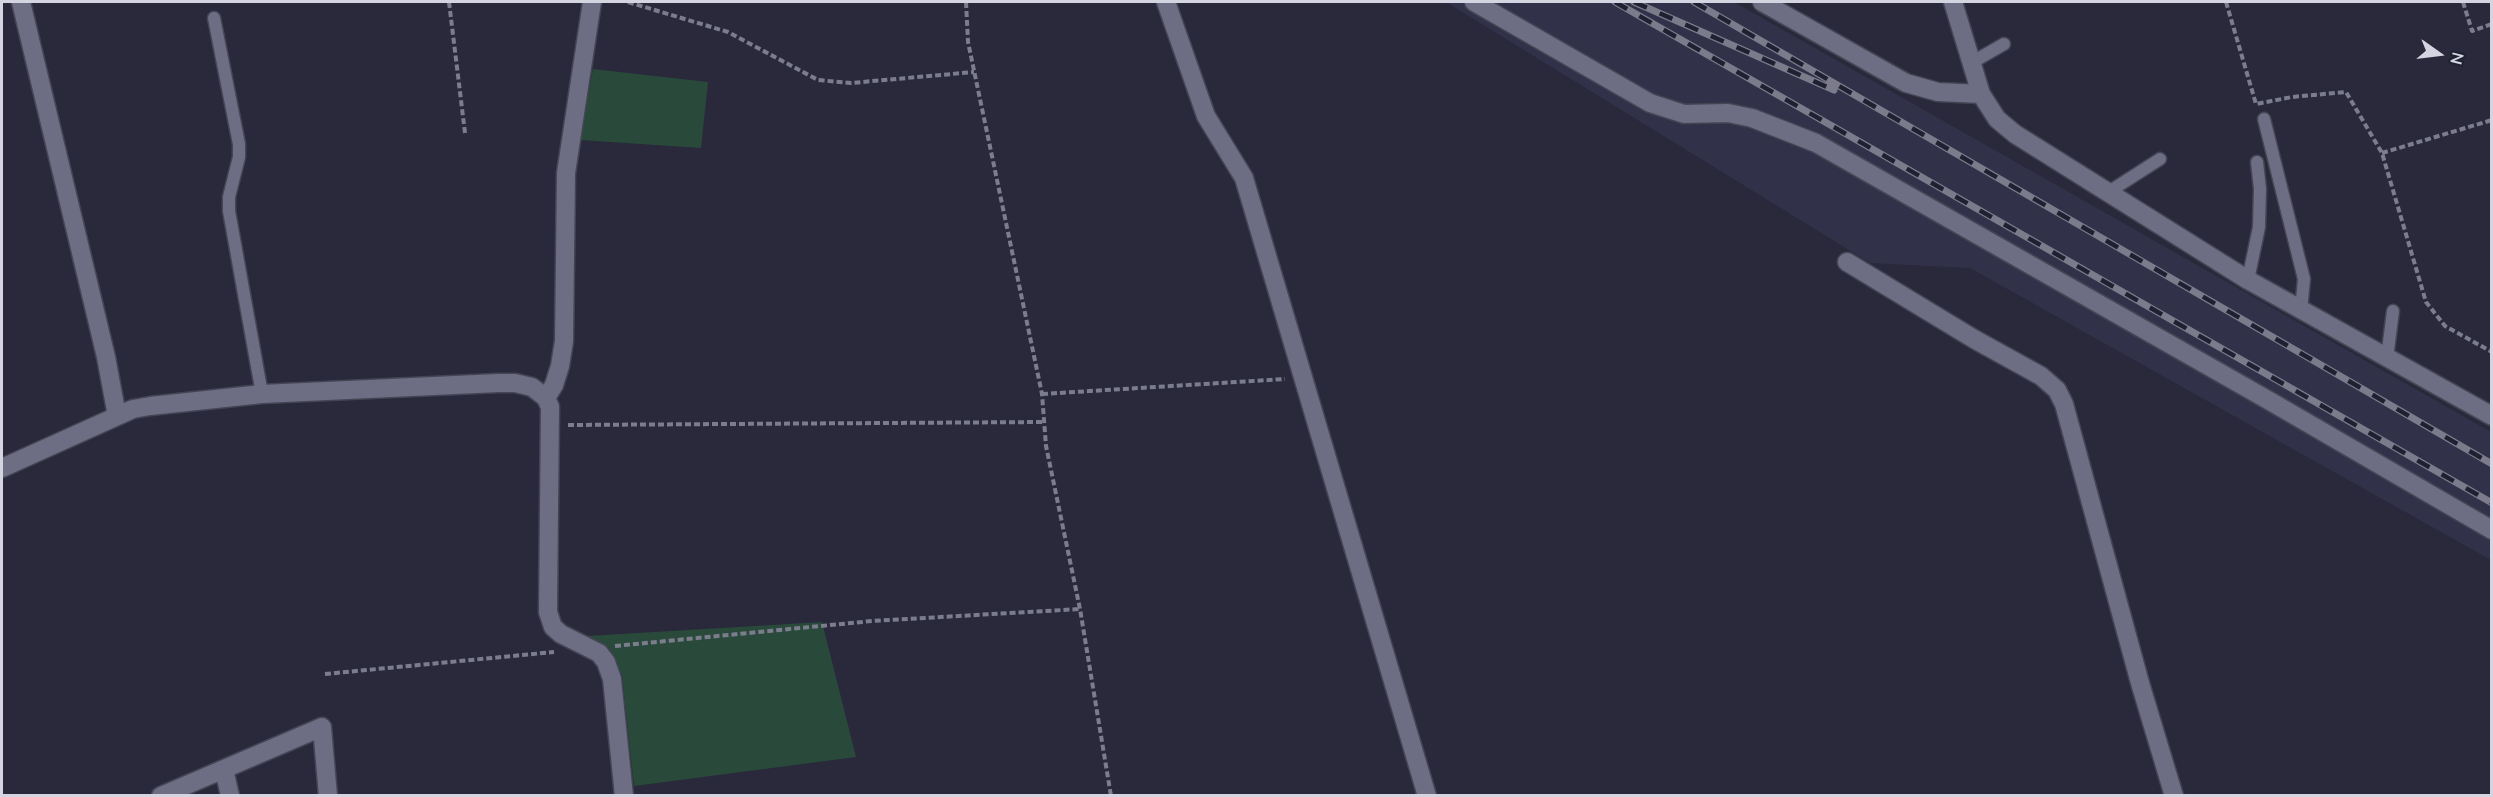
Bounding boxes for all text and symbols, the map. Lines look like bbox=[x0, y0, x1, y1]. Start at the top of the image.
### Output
north arrow bbox=[2409, 24, 2469, 84]
text: N bbox=[2444, 50, 2469, 67]

